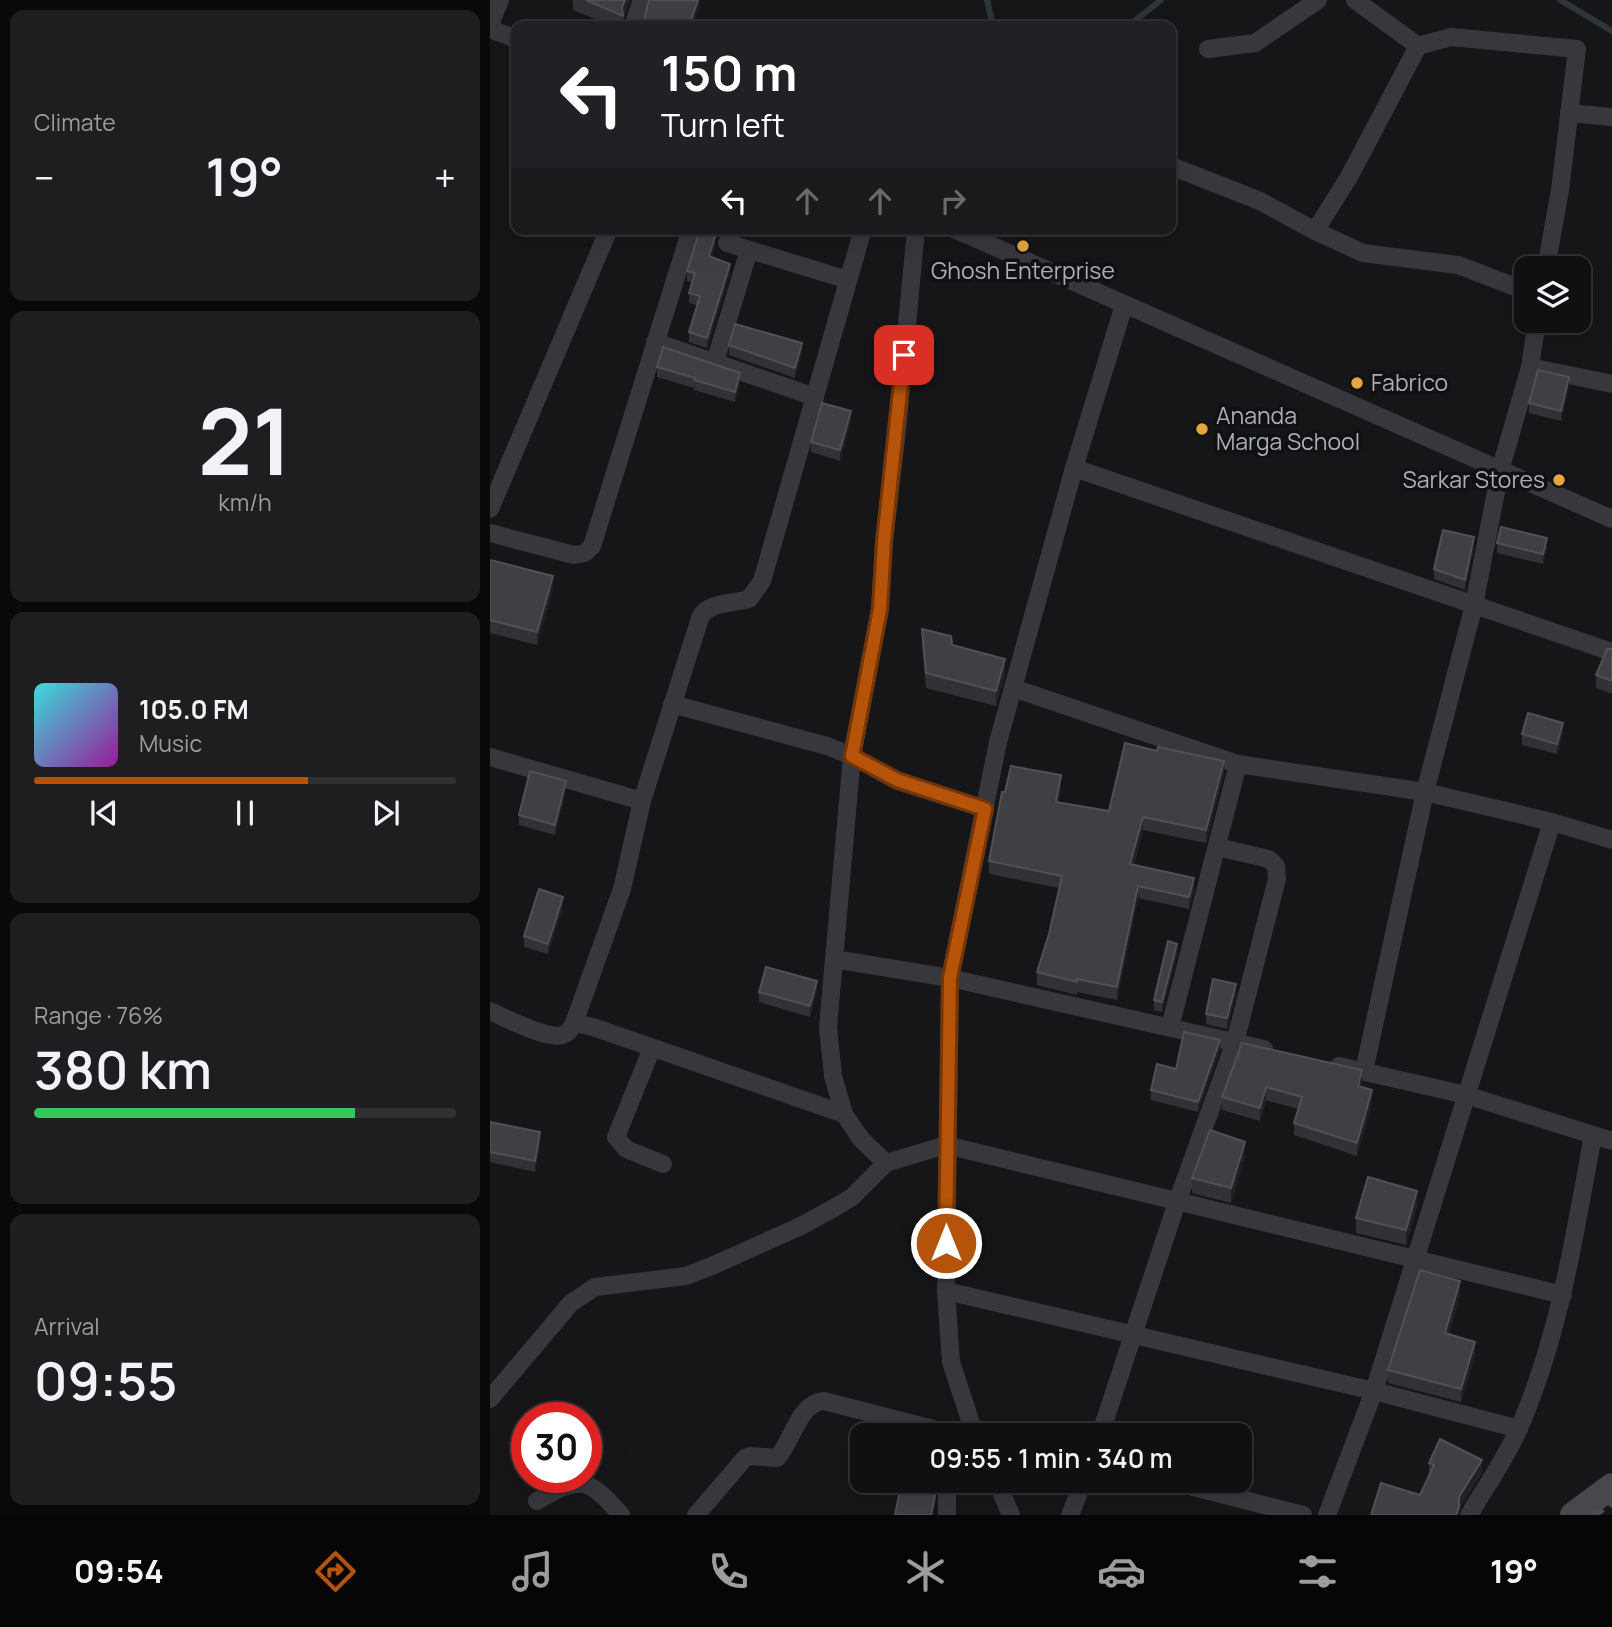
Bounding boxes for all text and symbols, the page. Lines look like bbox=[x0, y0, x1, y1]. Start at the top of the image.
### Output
text: 150 m bbox=[661, 39, 797, 106]
icon: left bbox=[546, 49, 637, 140]
text: Turn left bbox=[661, 103, 785, 147]
text: Climate bbox=[34, 106, 116, 138]
text: 19° bbox=[205, 141, 283, 212]
text: − bbox=[34, 151, 55, 203]
text: + bbox=[434, 151, 456, 203]
icon: left bbox=[715, 182, 753, 220]
icon: ahead bbox=[788, 182, 826, 220]
icon: ahead bbox=[861, 182, 899, 220]
icon: right bbox=[934, 182, 972, 220]
marker: Ghosh Enterprise bbox=[1015, 238, 1031, 254]
place label: Ghosh Enterprise bbox=[931, 254, 1115, 286]
map controls bbox=[1514, 256, 1591, 333]
button: layers bbox=[1514, 256, 1591, 333]
pin bbox=[874, 325, 934, 385]
icon: arrive bbox=[885, 336, 923, 374]
place label: Fabrico bbox=[1371, 366, 1448, 398]
marker: Fabrico bbox=[1349, 375, 1365, 391]
text: 21 bbox=[198, 378, 292, 502]
place label: Ananda Marga School bbox=[1216, 399, 1360, 457]
marker: Ananda Marga School bbox=[1194, 421, 1210, 437]
place label: Sarkar Stores bbox=[1403, 463, 1545, 495]
marker: Sarkar Stores bbox=[1551, 472, 1567, 488]
text: km/h bbox=[218, 486, 272, 518]
text: 105.0 FM bbox=[139, 691, 249, 727]
text: Music bbox=[139, 727, 202, 759]
icon: previous bbox=[85, 794, 123, 832]
icon: pause bbox=[226, 794, 264, 832]
icon: next bbox=[367, 794, 405, 832]
text: Range · 76% bbox=[34, 999, 163, 1031]
text: 380 km bbox=[34, 1034, 212, 1105]
position arrow bbox=[909, 1206, 983, 1280]
text: Arrival bbox=[34, 1310, 100, 1342]
text: 09:55 bbox=[34, 1345, 177, 1416]
speed limit sign: 30 bbox=[511, 1402, 602, 1493]
text: 09:55 · 1 min · 340 m bbox=[929, 1440, 1173, 1476]
icon: directions bbox=[311, 1547, 360, 1596]
icon: music bbox=[508, 1547, 557, 1596]
icon: phone bbox=[704, 1547, 753, 1596]
icon: climate bbox=[901, 1547, 950, 1596]
icon: car bbox=[1097, 1547, 1146, 1596]
icon: filters bbox=[1293, 1547, 1342, 1596]
text: 09:54 bbox=[74, 1549, 164, 1593]
text: 19° bbox=[1490, 1549, 1538, 1593]

